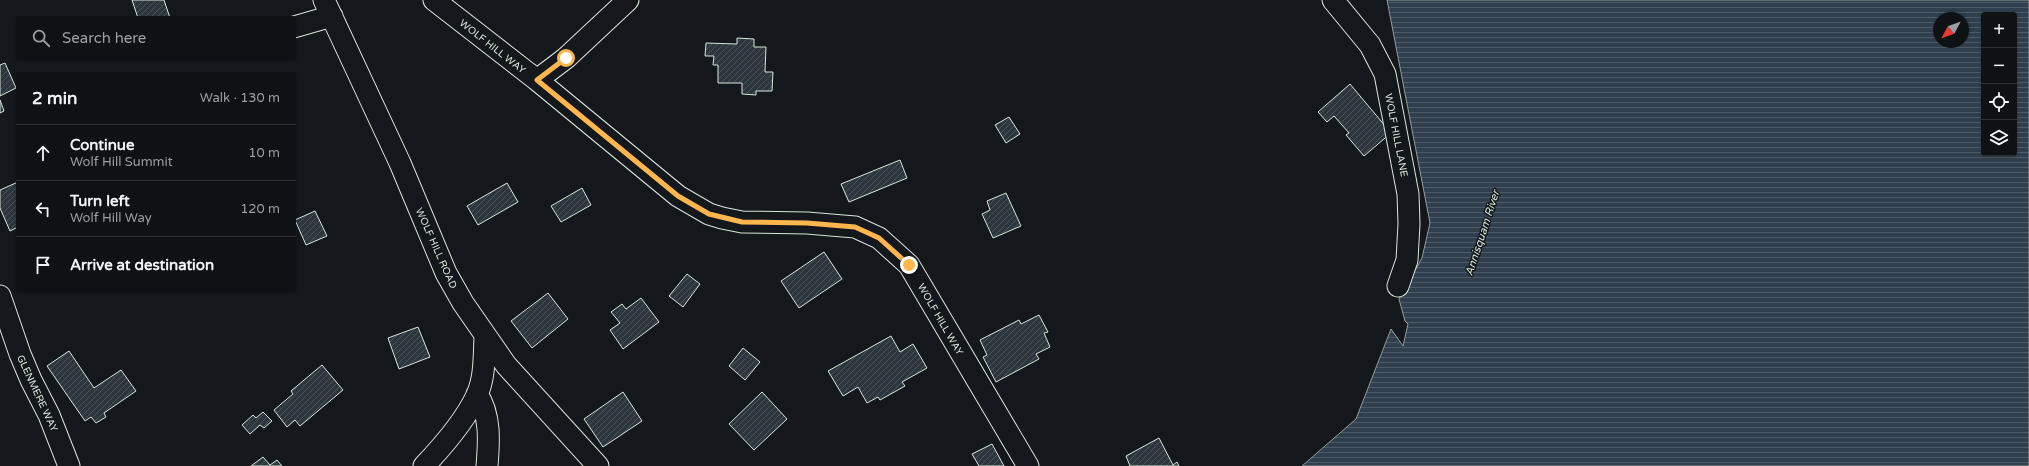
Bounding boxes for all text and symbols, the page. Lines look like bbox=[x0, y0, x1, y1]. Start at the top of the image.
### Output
north arrow bbox=[1933, 12, 1969, 48]
map controls bbox=[1981, 12, 2017, 156]
button: + bbox=[1981, 12, 2017, 48]
search box bbox=[16, 16, 296, 60]
street label: WOLF HILL WAY bbox=[457, 17, 528, 77]
icon: search bbox=[30, 27, 52, 49]
text: Search here bbox=[62, 29, 146, 47]
button: − bbox=[1981, 48, 2017, 84]
route start bbox=[557, 49, 575, 67]
button: locate bbox=[1981, 84, 2017, 120]
text: 2 min bbox=[32, 88, 77, 109]
text: Walk · 130 m bbox=[200, 90, 280, 106]
street label: WOLF HILL LANE bbox=[1382, 93, 1410, 178]
button: layers bbox=[1981, 120, 2017, 156]
text: Continue bbox=[70, 136, 134, 154]
icon: ahead bbox=[32, 142, 54, 164]
text: 10 m bbox=[248, 145, 280, 161]
text: Wolf Hill Summit bbox=[70, 154, 173, 170]
water label: Annisquam River bbox=[1463, 187, 1503, 278]
text: Turn left bbox=[70, 192, 130, 210]
icon: left bbox=[32, 198, 54, 220]
text: 120 m bbox=[240, 201, 280, 217]
street label: WOLF HILL ROAD bbox=[413, 206, 459, 291]
text: Wolf Hill Way bbox=[70, 210, 152, 226]
icon: arrive bbox=[32, 254, 54, 276]
text: Arrive at destination bbox=[70, 256, 214, 274]
route end bbox=[900, 256, 918, 274]
street label: WOLF HILL WAY bbox=[915, 282, 966, 358]
street label: GLENMERE WAY bbox=[14, 353, 60, 434]

